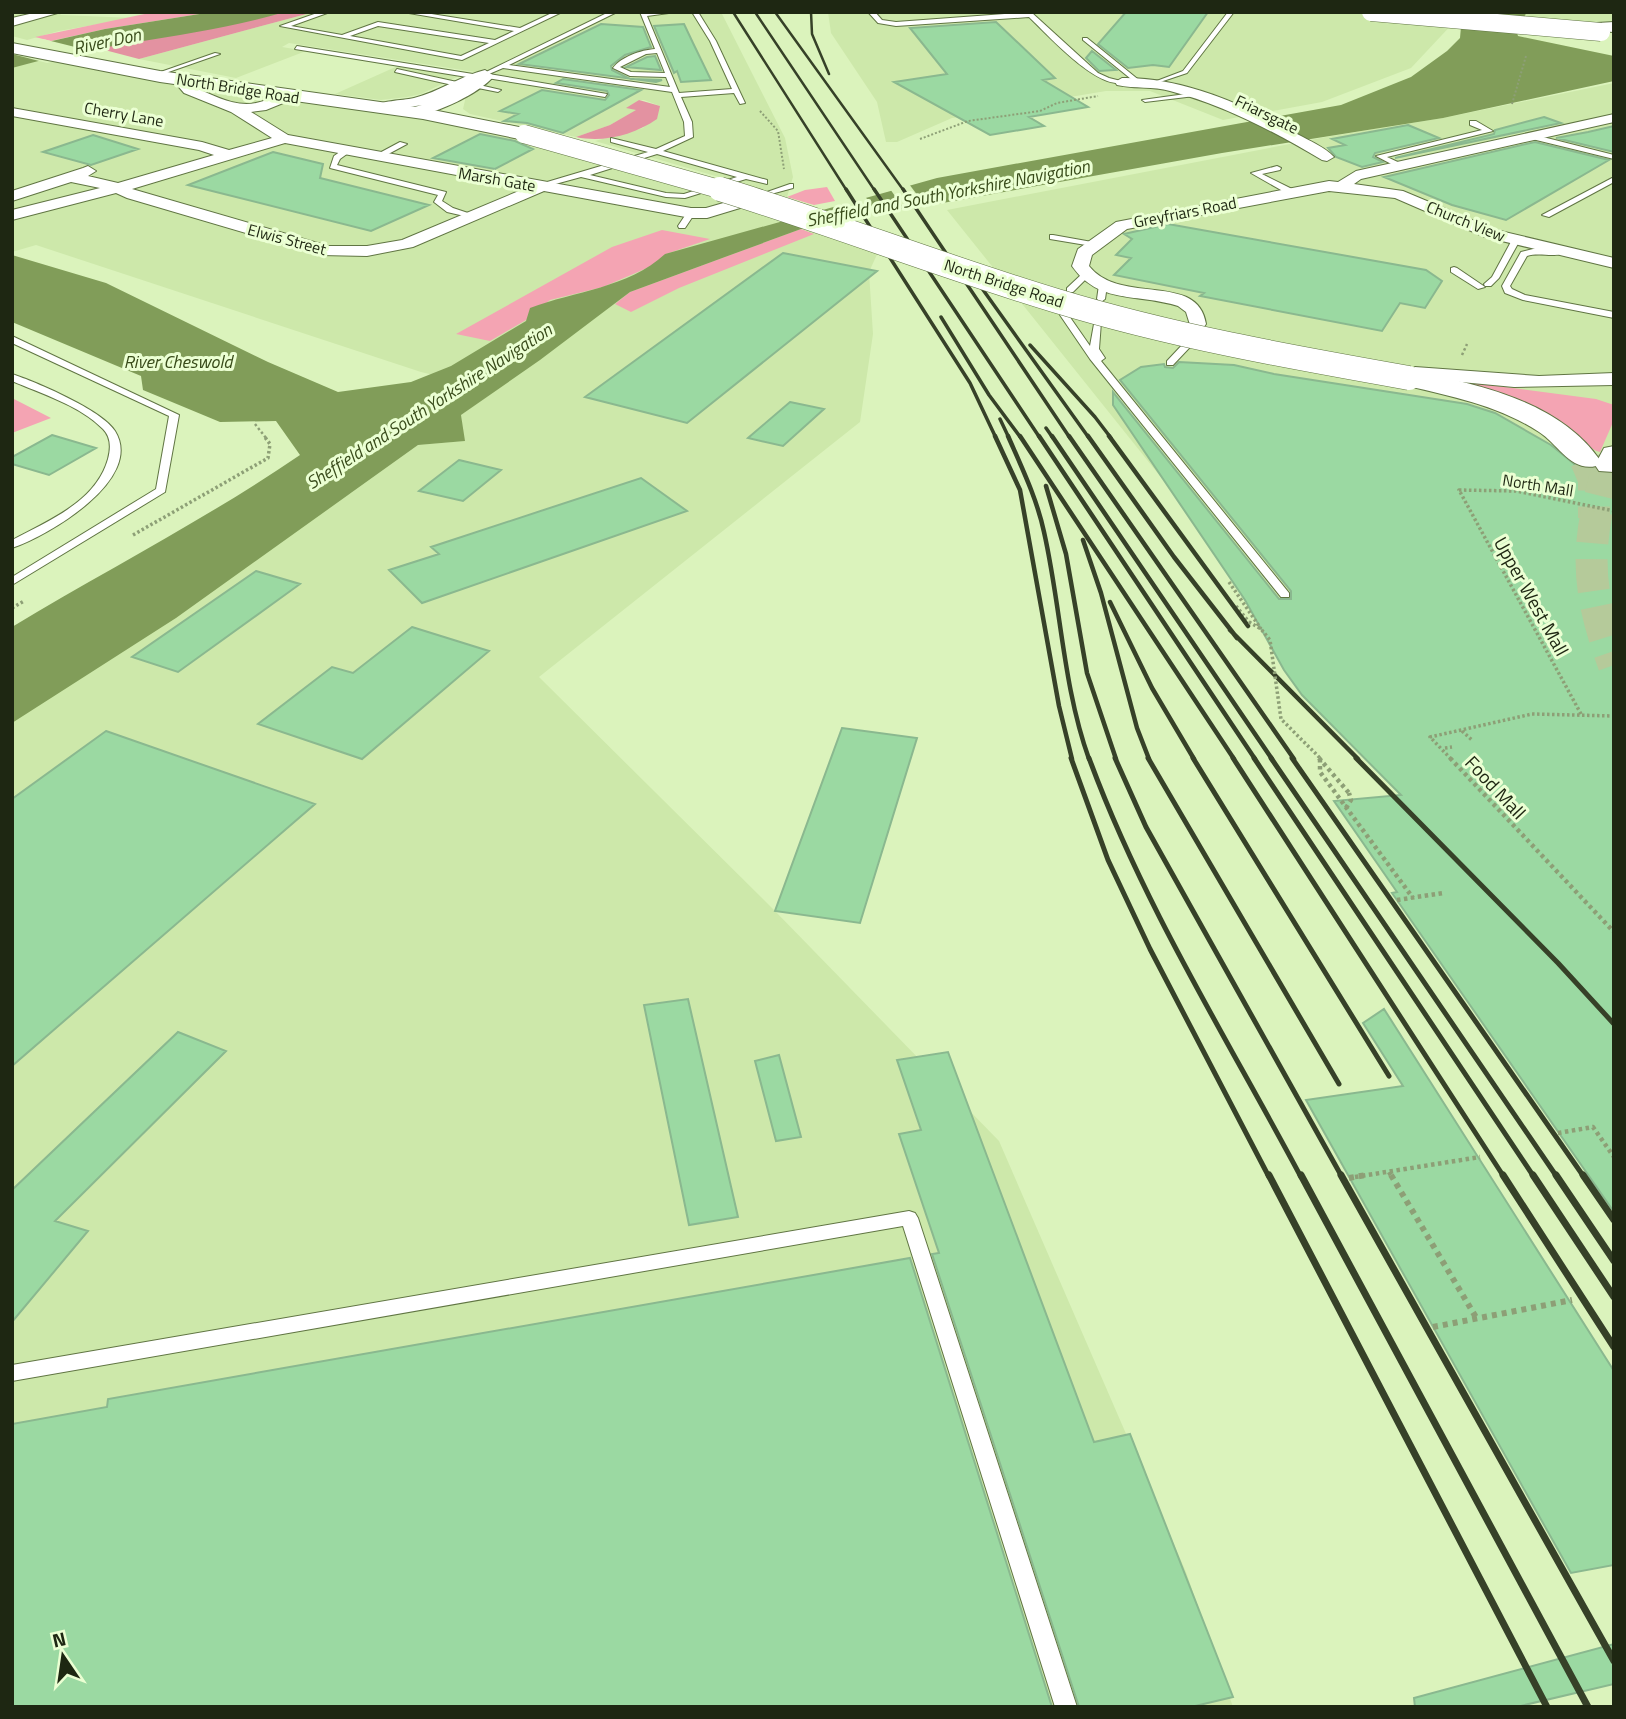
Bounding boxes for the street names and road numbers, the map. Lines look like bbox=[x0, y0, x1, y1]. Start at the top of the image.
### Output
street label: North Bridge Road bbox=[175, 66, 301, 110]
street label: Friarsgate bbox=[1231, 88, 1303, 140]
street label: Cherry Lane bbox=[82, 95, 166, 133]
street label: Marsh Gate bbox=[456, 160, 538, 198]
street label: Greyfriars Road bbox=[1131, 190, 1239, 234]
street label: Church View bbox=[1423, 194, 1509, 248]
street label: Elwis Street bbox=[245, 217, 329, 261]
street label: North Bridge Road bbox=[941, 252, 1067, 314]
street label: North Mall bbox=[1501, 468, 1575, 502]
street label: Upper West Mall bbox=[1487, 531, 1577, 661]
street label: Food Mall bbox=[1459, 749, 1533, 825]

